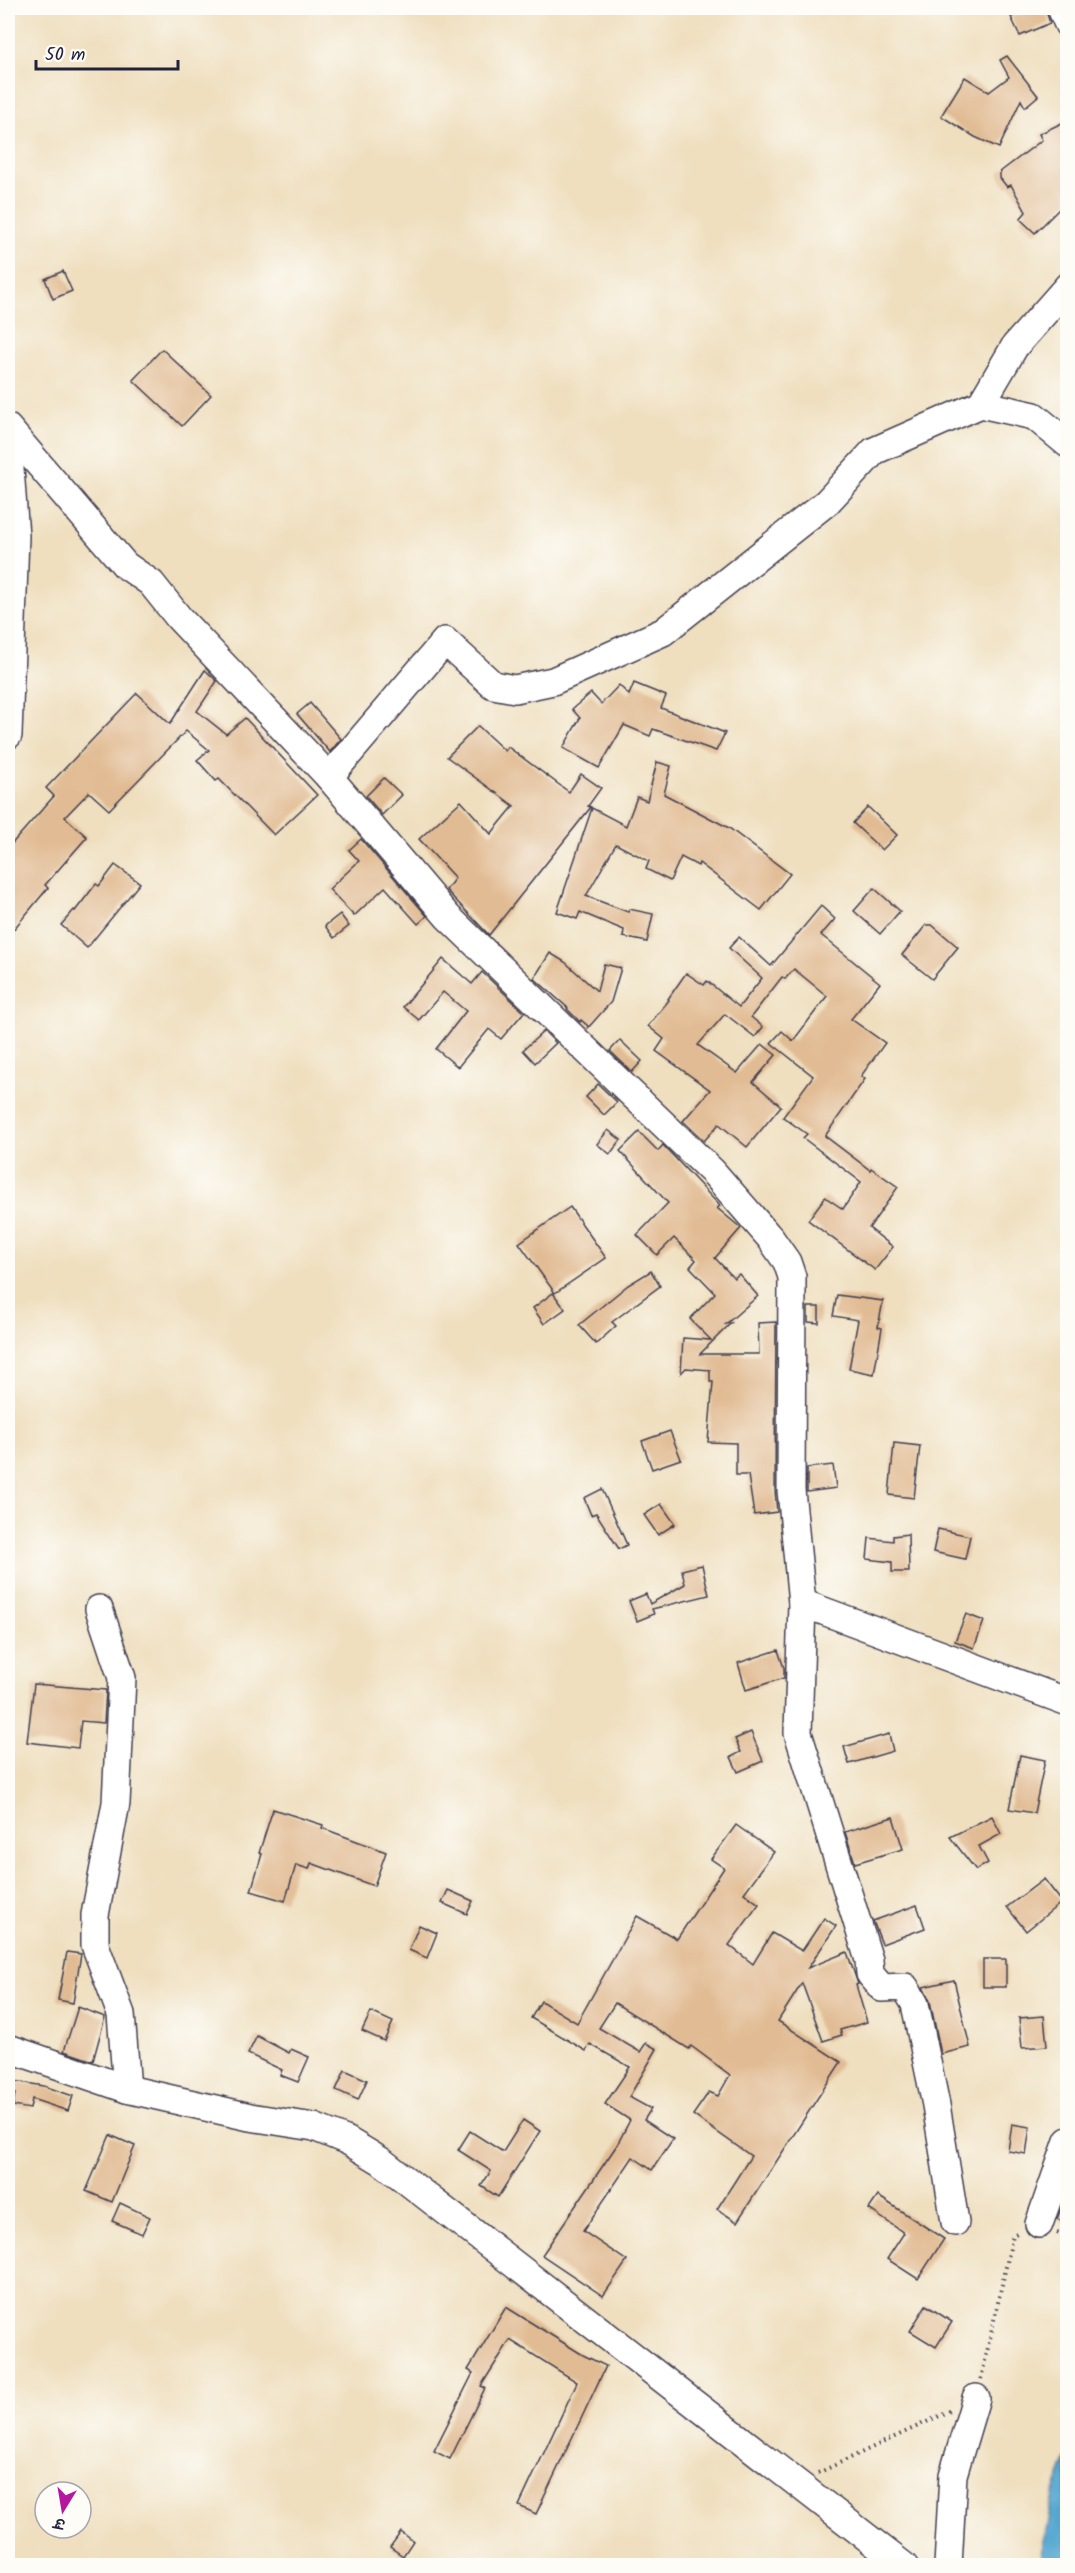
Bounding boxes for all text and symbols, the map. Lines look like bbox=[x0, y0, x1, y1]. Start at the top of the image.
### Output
scale bar bbox=[36, 33, 178, 71]
text: 50 m bbox=[45, 41, 85, 70]
north arrow bbox=[33, 2480, 93, 2540]
text: उ bbox=[50, 2509, 68, 2536]

